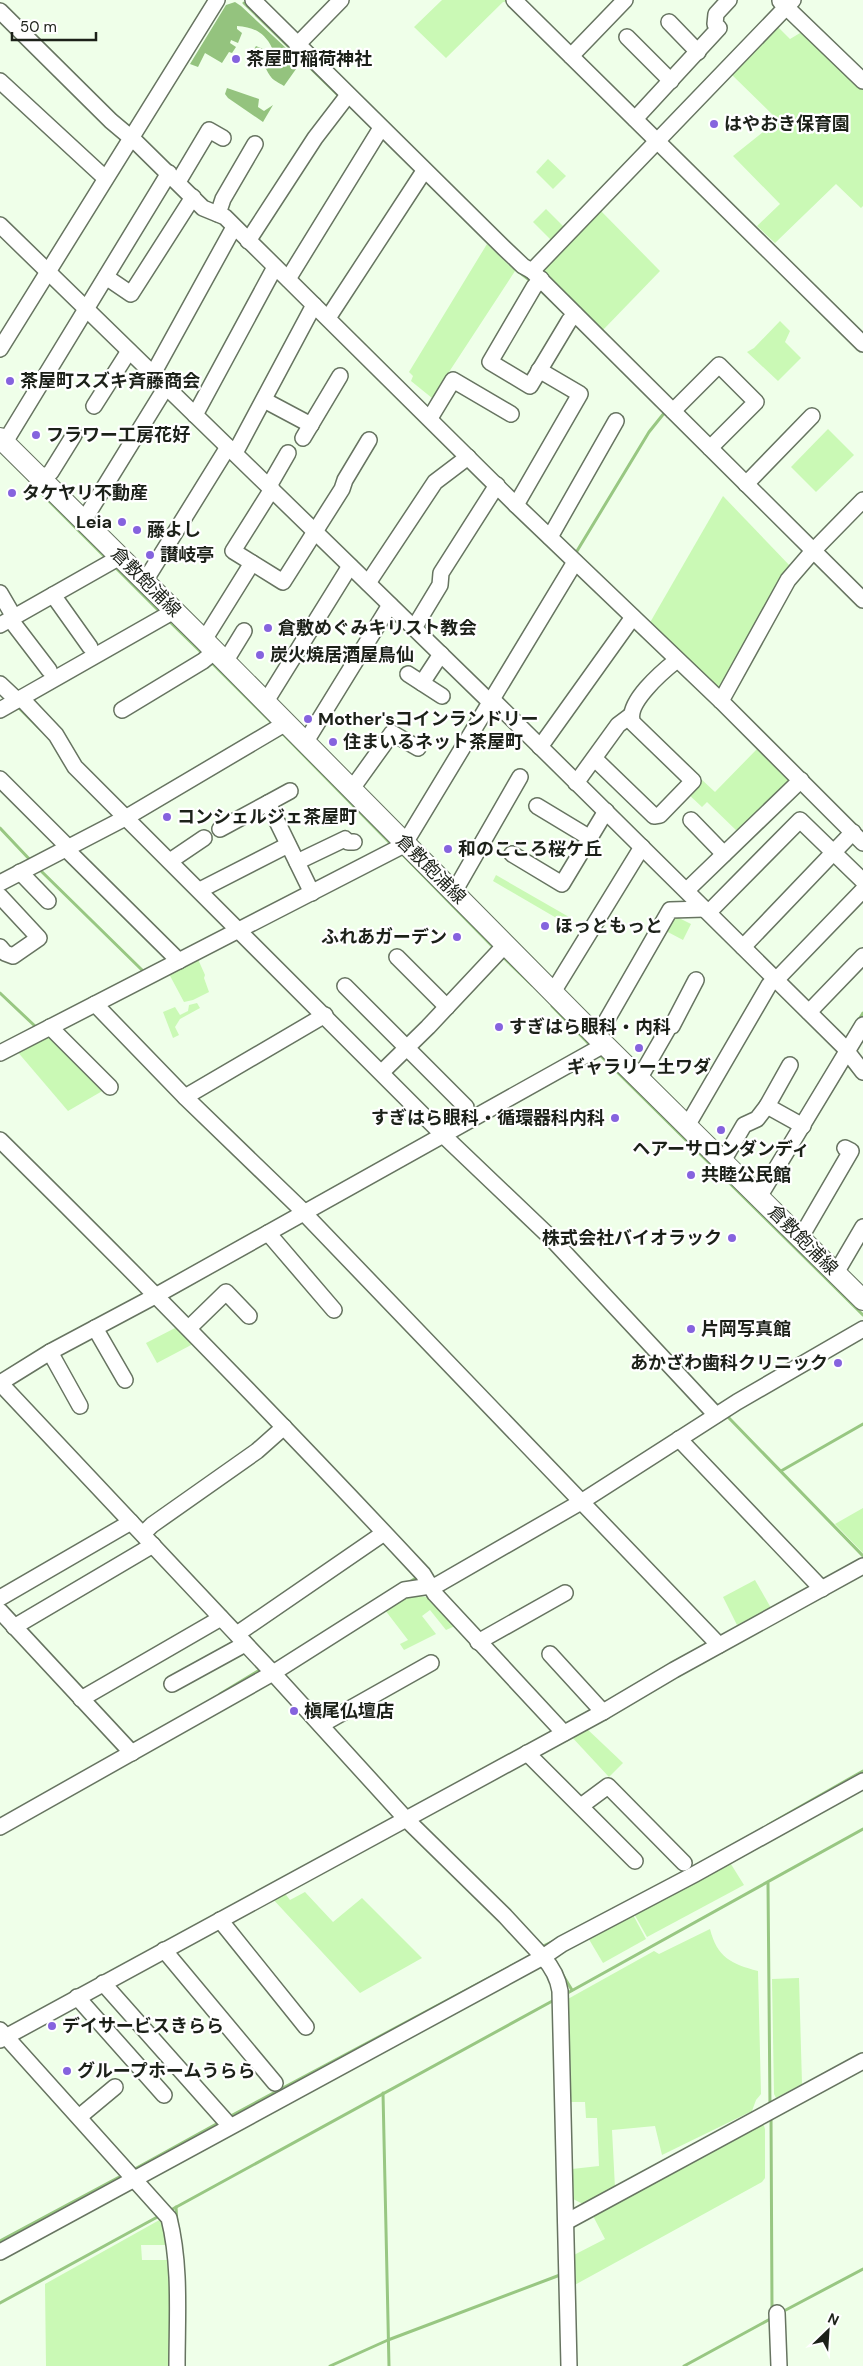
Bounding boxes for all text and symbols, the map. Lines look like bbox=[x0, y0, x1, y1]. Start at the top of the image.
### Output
scale bar bbox=[12, 10, 96, 42]
text: 50 m bbox=[20, 17, 57, 37]
place label: 茶屋町稲荷神社 bbox=[246, 47, 372, 71]
marker: 茶屋町稲荷神社 bbox=[230, 53, 242, 65]
place label: はやおき保育園 bbox=[724, 112, 850, 136]
marker: はやおき保育園 bbox=[708, 118, 720, 130]
place label: 茶屋町スズキ斉藤商会 bbox=[20, 369, 200, 393]
marker: 茶屋町スズキ斉藤商会 bbox=[4, 375, 16, 387]
place label: フラワー工房花好 bbox=[46, 423, 190, 447]
marker: フラワー工房花好 bbox=[30, 429, 42, 441]
place label: タケヤリ不動産 bbox=[22, 481, 148, 505]
marker: タケヤリ不動産 bbox=[6, 487, 18, 499]
place label: Leia bbox=[76, 510, 112, 534]
marker: Leia bbox=[116, 516, 128, 528]
place label: 藤よし bbox=[147, 518, 201, 542]
marker: 藤よし bbox=[131, 524, 143, 536]
street label: 倉敷飽浦線 bbox=[106, 542, 186, 622]
place label: 讃岐亭 bbox=[160, 543, 214, 567]
marker: 讃岐亭 bbox=[144, 549, 156, 561]
place label: 倉敷めぐみキリスト教会 bbox=[278, 616, 477, 640]
marker: 倉敷めぐみキリスト教会 bbox=[262, 622, 274, 634]
place label: 炭火焼居酒屋鳥仙 bbox=[270, 643, 414, 667]
marker: 炭火焼居酒屋鳥仙 bbox=[254, 649, 266, 661]
place label: Mother'sコインランドリー bbox=[318, 707, 539, 731]
marker: Mother'sコインランドリー bbox=[302, 713, 314, 725]
place label: 住まいるネット茶屋町 bbox=[343, 730, 523, 754]
marker: 住まいるネット茶屋町 bbox=[327, 736, 339, 748]
place label: コンシェルジェ茶屋町 bbox=[177, 805, 357, 829]
marker: コンシェルジェ茶屋町 bbox=[161, 811, 173, 823]
street label: 倉敷飽浦線 bbox=[391, 829, 471, 909]
place label: 和のこころ桜ケ丘 bbox=[458, 837, 602, 861]
marker: 和のこころ桜ケ丘 bbox=[442, 843, 454, 855]
place label: ほっともっと bbox=[555, 914, 663, 938]
marker: ほっともっと bbox=[539, 920, 551, 932]
place label: ふれあガーデン bbox=[321, 925, 447, 949]
marker: ふれあガーデン bbox=[451, 931, 463, 943]
place label: すぎはら眼科・内科 bbox=[509, 1015, 671, 1039]
marker: すぎはら眼科・内科 bbox=[493, 1021, 505, 1033]
marker: ギャラリー土ワダ bbox=[633, 1042, 645, 1054]
place label: ギャラリー土ワダ bbox=[567, 1055, 711, 1079]
place label: すぎはら眼科・循環器科内科 bbox=[371, 1106, 605, 1130]
marker: すぎはら眼科・循環器科内科 bbox=[609, 1112, 621, 1124]
marker: ヘアーサロンダンディ bbox=[715, 1124, 727, 1136]
place label: ヘアーサロンダンディ bbox=[632, 1137, 810, 1161]
place label: 共睦公民館 bbox=[701, 1163, 791, 1187]
marker: 共睦公民館 bbox=[685, 1169, 697, 1181]
street label: 倉敷飽浦線 bbox=[763, 1200, 843, 1280]
place label: 株式会社バイオラック bbox=[542, 1226, 722, 1250]
marker: 株式会社バイオラック bbox=[726, 1232, 738, 1244]
place label: 片岡写真館 bbox=[701, 1317, 791, 1341]
marker: 片岡写真館 bbox=[685, 1323, 697, 1335]
place label: あかざわ歯科クリニック bbox=[630, 1351, 828, 1375]
marker: あかざわ歯科クリニック bbox=[832, 1357, 844, 1369]
place label: 槇尾仏壇店 bbox=[304, 1699, 394, 1723]
marker: 槇尾仏壇店 bbox=[288, 1705, 300, 1717]
place label: デイサービスきらら bbox=[62, 2014, 224, 2038]
marker: デイサービスきらら bbox=[46, 2020, 58, 2032]
place label: グループホームうらら bbox=[77, 2059, 255, 2083]
marker: グループホームうらら bbox=[61, 2065, 73, 2077]
north arrow bbox=[803, 2306, 853, 2356]
text: N bbox=[825, 2309, 842, 2330]

